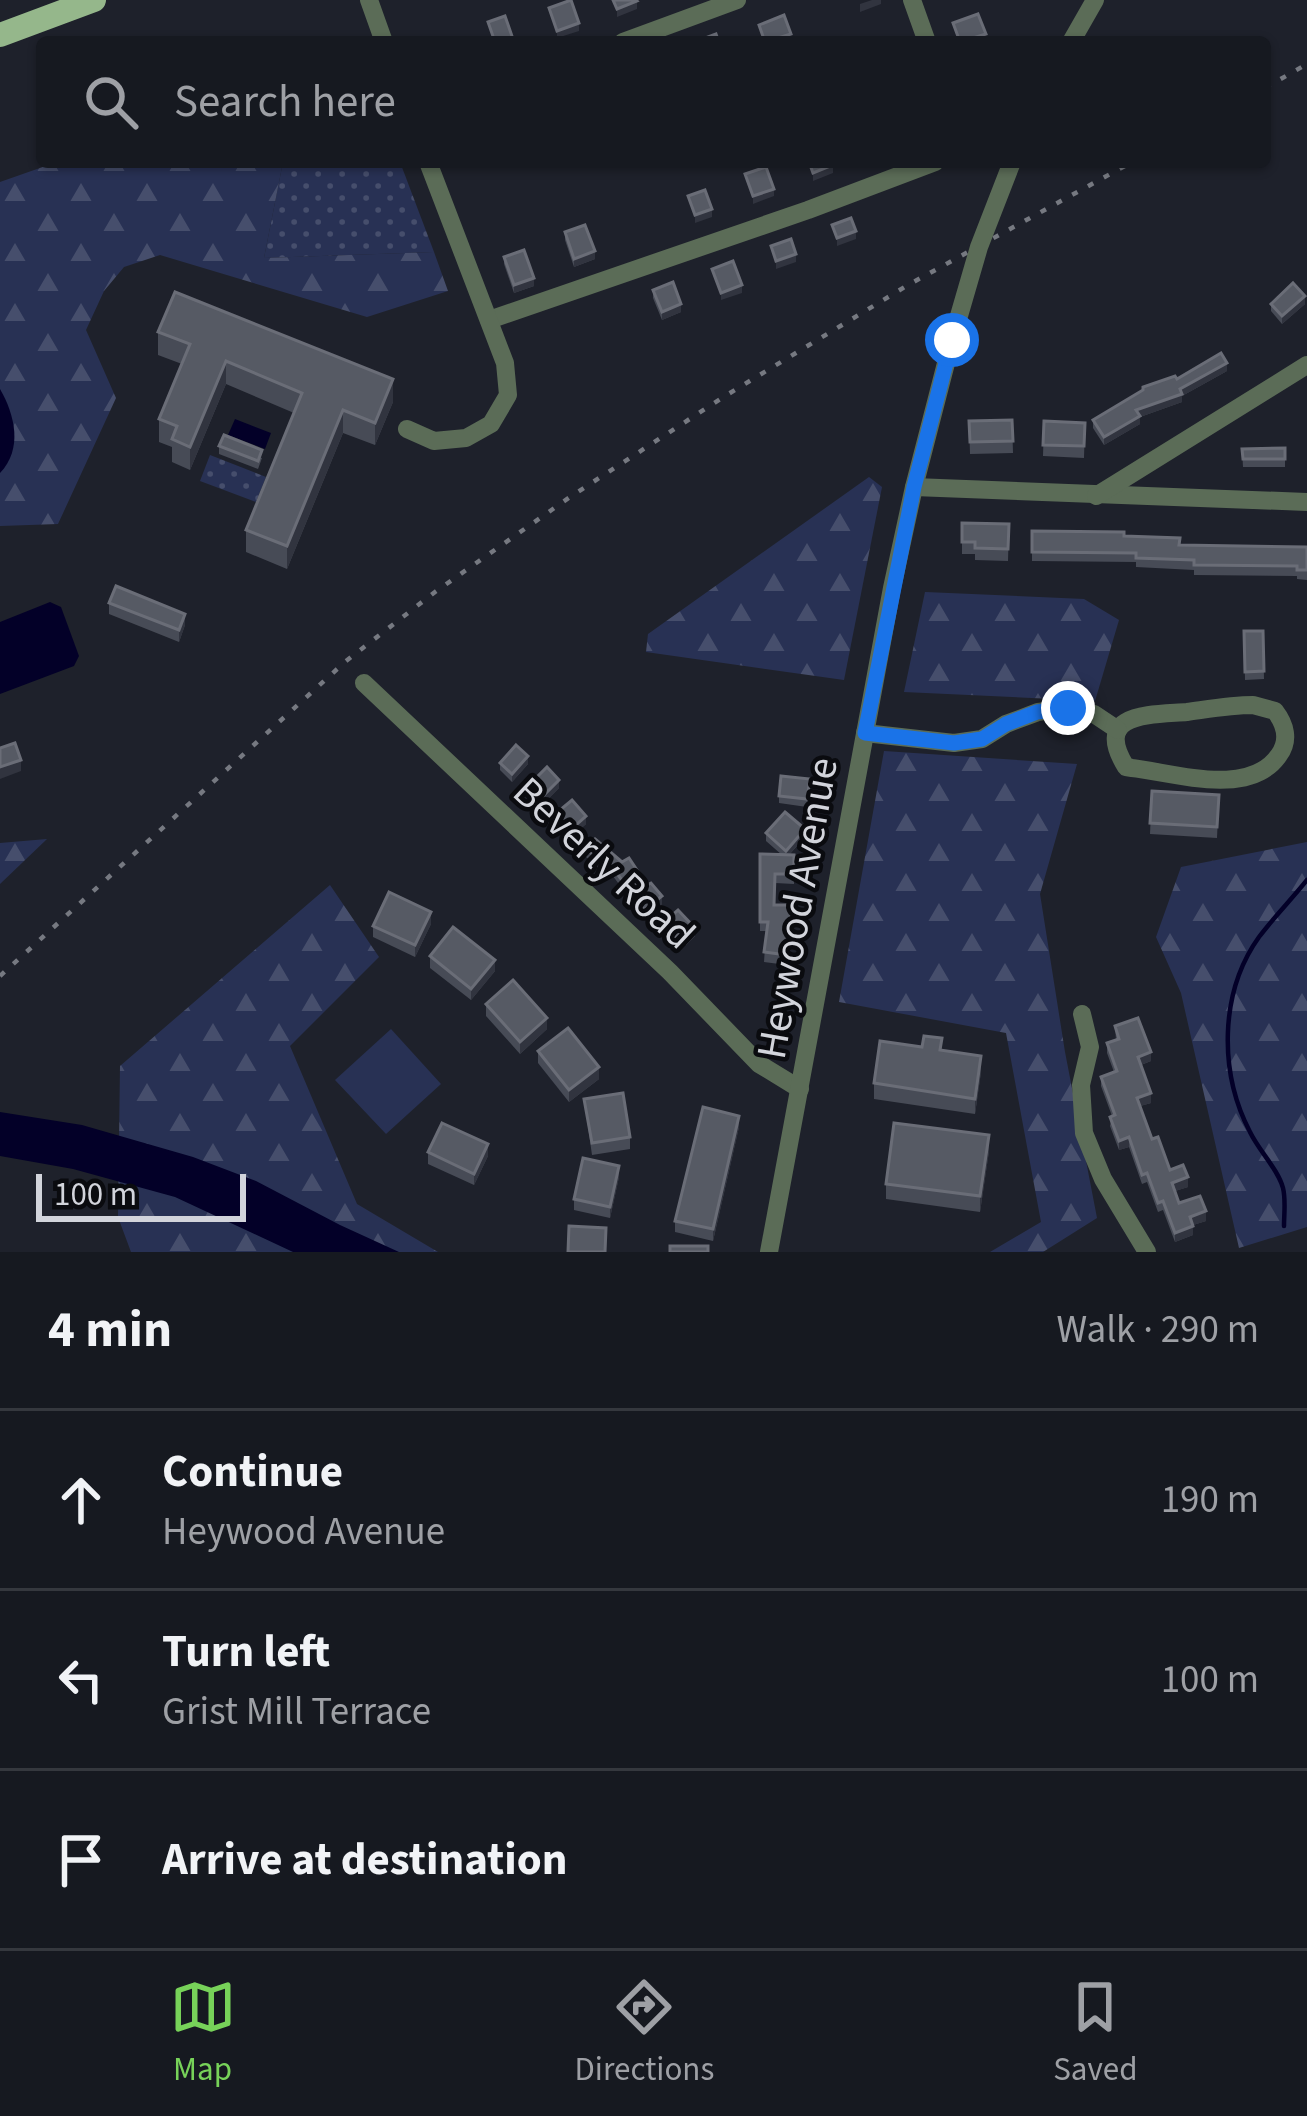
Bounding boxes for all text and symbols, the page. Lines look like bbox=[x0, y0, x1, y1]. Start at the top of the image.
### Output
search box bbox=[36, 36, 1271, 168]
icon: search bbox=[78, 69, 144, 135]
text: Search here bbox=[174, 70, 396, 134]
route start bbox=[925, 313, 979, 367]
route end bbox=[1041, 681, 1095, 735]
street label: Heywood Avenue bbox=[742, 753, 854, 1064]
street label: Beverly Road bbox=[499, 763, 708, 964]
scale bar bbox=[36, 1168, 246, 1221]
text: 100 m bbox=[54, 1171, 137, 1218]
text: 4 min bbox=[48, 1294, 172, 1366]
text: Walk · 290 m bbox=[1056, 1302, 1259, 1358]
text: Continue bbox=[162, 1440, 343, 1504]
icon: ahead bbox=[48, 1467, 114, 1533]
text: 190 m bbox=[1161, 1472, 1259, 1528]
text: Heywood Avenue bbox=[162, 1504, 445, 1560]
text: Turn left bbox=[162, 1620, 330, 1684]
icon: left bbox=[48, 1647, 114, 1713]
text: 100 m bbox=[1161, 1652, 1259, 1708]
text: Grist Mill Terrace bbox=[162, 1684, 431, 1740]
icon: arrive bbox=[48, 1827, 114, 1893]
text: Arrive at destination bbox=[162, 1828, 567, 1892]
tab: Map bbox=[170, 1974, 236, 2093]
tab: Directions bbox=[575, 1974, 714, 2093]
tab: Saved bbox=[1053, 1974, 1137, 2093]

